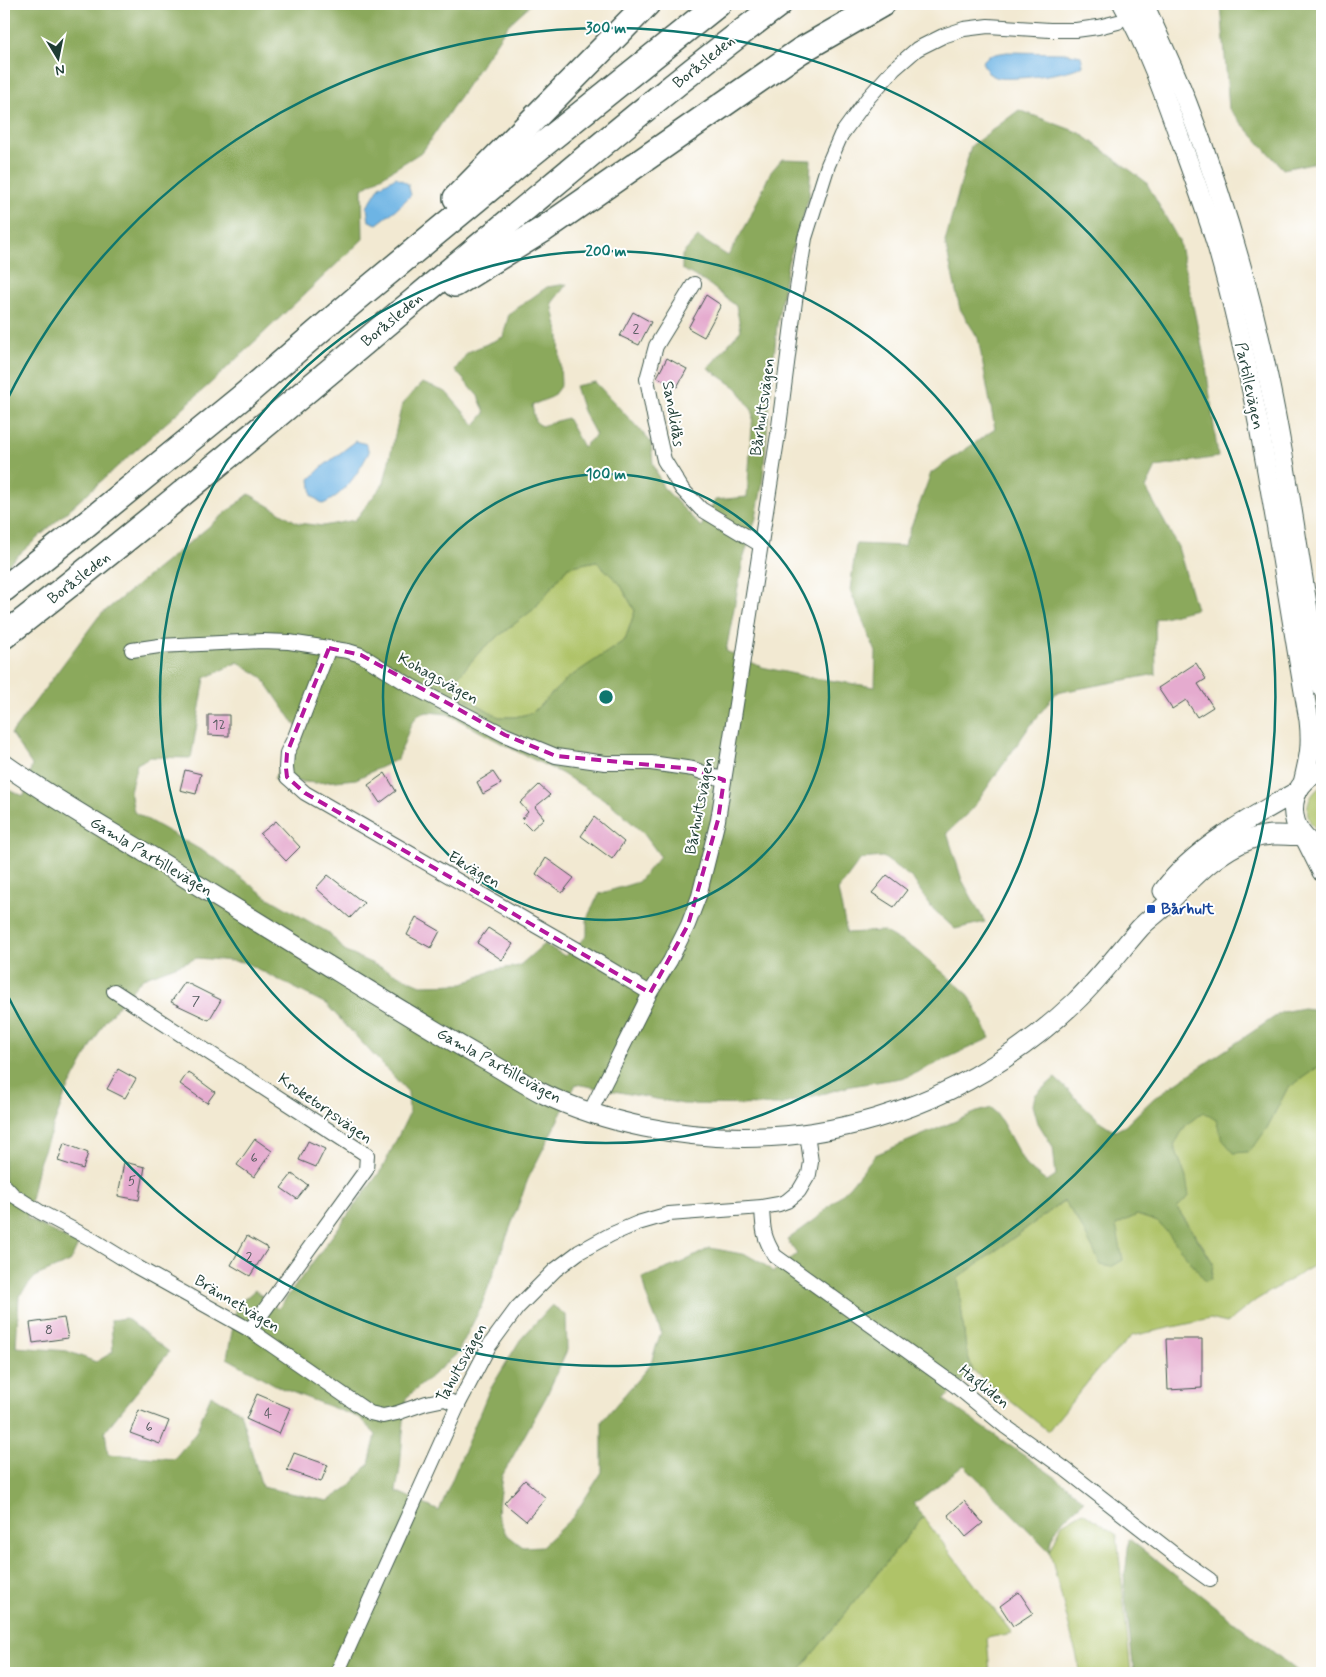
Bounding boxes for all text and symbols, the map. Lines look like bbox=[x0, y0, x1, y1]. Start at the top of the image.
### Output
text: 300 m bbox=[586, 19, 626, 39]
street label: Boråsleden bbox=[669, 30, 739, 94]
north arrow bbox=[32, 32, 82, 82]
text: N bbox=[54, 60, 66, 79]
text: 200 m bbox=[586, 242, 627, 262]
street label: Boråsleden bbox=[357, 288, 427, 352]
house number: 2 bbox=[633, 320, 640, 338]
street label: Partillevägen bbox=[1230, 340, 1268, 432]
street label: Bårhultsvägen bbox=[746, 357, 780, 457]
street label: Sandlidås bbox=[657, 379, 689, 449]
text: 100 m bbox=[586, 465, 626, 485]
street label: Boråsleden bbox=[43, 547, 115, 609]
street label: Kohagsvägen bbox=[393, 648, 482, 711]
centre of rings bbox=[597, 688, 615, 706]
house number: 12 bbox=[212, 716, 226, 734]
street label: Bårhultsvägen bbox=[680, 755, 720, 857]
street label: Gamla Partillevägen bbox=[86, 812, 216, 902]
street label: Ekvägen bbox=[444, 847, 504, 893]
place label: Bårhult bbox=[1161, 899, 1215, 920]
marker: Bårhult bbox=[1145, 903, 1157, 915]
house number: 7 bbox=[192, 992, 201, 1010]
street label: Gamla Partillevägen bbox=[433, 1023, 565, 1109]
street label: Kroketorpsvägen bbox=[274, 1069, 376, 1149]
house number: 6 bbox=[250, 1149, 258, 1167]
house number: 5 bbox=[128, 1172, 136, 1190]
house number: 2 bbox=[246, 1248, 253, 1266]
street label: Brännetvägen bbox=[190, 1270, 284, 1338]
street label: Tahultsvägen bbox=[432, 1320, 492, 1406]
house number: 8 bbox=[45, 1321, 53, 1339]
street label: Hagliden bbox=[954, 1360, 1014, 1415]
house number: 4 bbox=[264, 1405, 272, 1423]
house number: 6 bbox=[145, 1418, 153, 1436]

